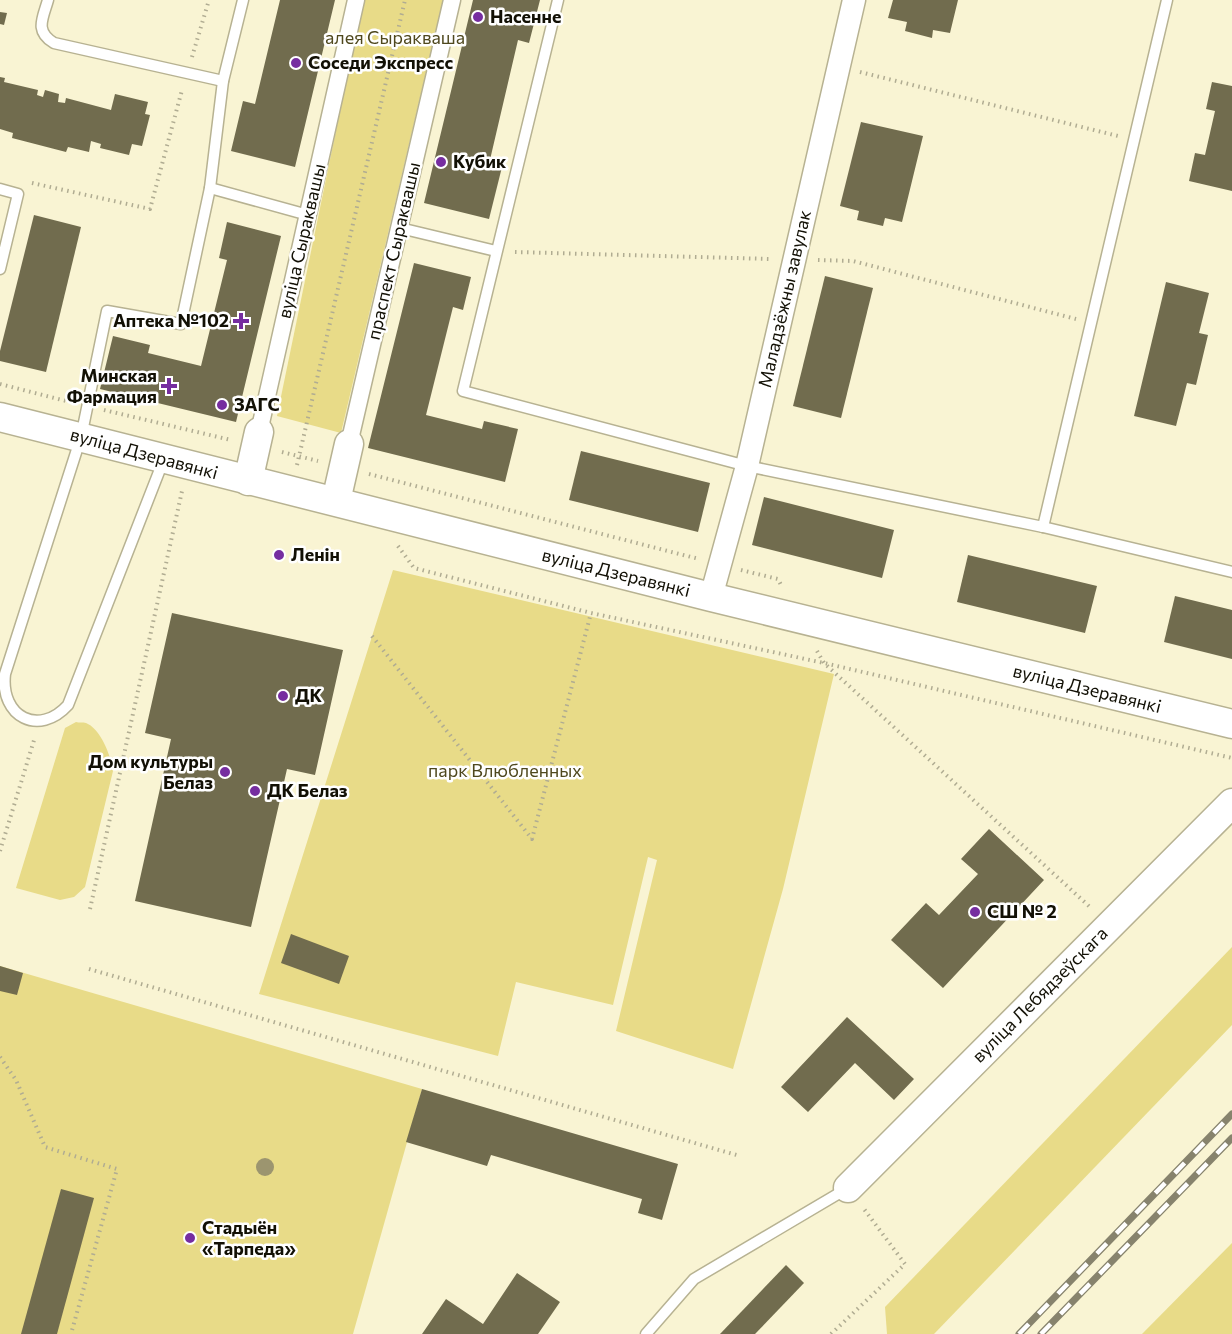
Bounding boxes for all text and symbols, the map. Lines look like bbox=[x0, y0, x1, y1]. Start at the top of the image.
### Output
place label: Насенне bbox=[490, 5, 561, 27]
marker: Насенне bbox=[471, 10, 485, 24]
park label: алея Сыракваша bbox=[325, 26, 465, 48]
place label: Соседи Экспресс bbox=[308, 51, 453, 73]
marker: Соседи Экспресс bbox=[289, 56, 303, 70]
place label: Кубик bbox=[453, 150, 507, 172]
marker: Кубик bbox=[434, 155, 448, 169]
street label: праспект Сыраквашы bbox=[362, 160, 424, 342]
street label: вуліца Сыраквашы bbox=[273, 161, 330, 320]
street label: Маладзёжны завулак bbox=[753, 208, 815, 390]
place label: Аптека №102 bbox=[113, 309, 229, 331]
marker: Аптека №102 bbox=[234, 314, 248, 328]
place label: Минская Фармация bbox=[67, 364, 157, 407]
marker: Минская Фармация bbox=[162, 379, 176, 393]
place label: ЗАГС bbox=[234, 393, 280, 415]
marker: ЗАГС bbox=[215, 398, 229, 412]
street label: вуліца Дзеравянкі bbox=[68, 423, 221, 483]
place label: Ленін bbox=[291, 543, 340, 565]
street label: вуліца Дзеравянкі bbox=[540, 543, 693, 601]
marker: Ленін bbox=[272, 548, 286, 562]
street label: вуліца Дзеравянкі bbox=[1011, 659, 1164, 717]
place label: ДК bbox=[295, 684, 323, 706]
marker: ДК bbox=[276, 689, 290, 703]
place label: Дом культуры Белаз bbox=[88, 750, 213, 793]
park label: парк Влюбленных bbox=[428, 759, 582, 781]
marker: Дом культуры Белаз bbox=[218, 765, 232, 779]
place label: ДК Белаз bbox=[267, 779, 348, 801]
marker: ДК Белаз bbox=[248, 784, 262, 798]
place label: СШ № 2 bbox=[987, 900, 1057, 922]
marker: СШ № 2 bbox=[968, 905, 982, 919]
street label: вуліца Лебядзеўскага bbox=[967, 922, 1112, 1067]
place label: Стадыён «Тарпеда» bbox=[202, 1216, 296, 1259]
marker: Стадыён «Тарпеда» bbox=[183, 1231, 197, 1245]

